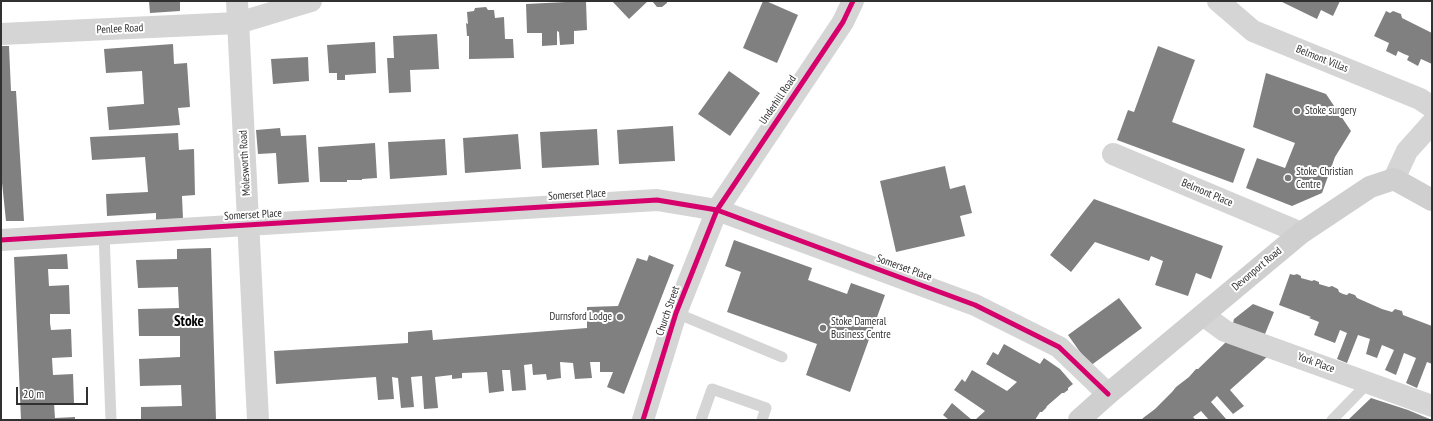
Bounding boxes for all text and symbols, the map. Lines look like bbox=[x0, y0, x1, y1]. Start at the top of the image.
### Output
street label: Penlee Road bbox=[96, 21, 144, 37]
street label: Belmont Villas bbox=[1294, 43, 1350, 75]
street label: Underhill Road bbox=[757, 73, 799, 127]
place label: Stoke surgery bbox=[1305, 104, 1356, 118]
marker: Stoke surgery bbox=[1292, 106, 1302, 116]
street label: Molesworth Road bbox=[237, 130, 253, 196]
place label: Stoke Christian Centre bbox=[1296, 165, 1353, 191]
marker: Stoke Christian Centre bbox=[1283, 173, 1293, 183]
street label: Belmont Place bbox=[1179, 176, 1235, 210]
street label: Somerset Place bbox=[548, 187, 606, 203]
street label: Somerset Place bbox=[224, 207, 282, 223]
street label: Devonport Road bbox=[1229, 244, 1285, 294]
street label: Somerset Place bbox=[874, 252, 934, 284]
street label: Church Street bbox=[653, 284, 683, 338]
place label: Durnsford Lodge bbox=[549, 310, 612, 324]
marker: Durnsford Lodge bbox=[615, 312, 625, 322]
district label: Stoke bbox=[174, 313, 204, 331]
place label: Stoke Dameral Business Centre bbox=[831, 315, 891, 341]
marker: Stoke Dameral Business Centre bbox=[818, 323, 828, 333]
street label: York Place bbox=[1296, 350, 1336, 376]
scale bar bbox=[18, 379, 90, 405]
text: 20 m bbox=[23, 386, 44, 401]

